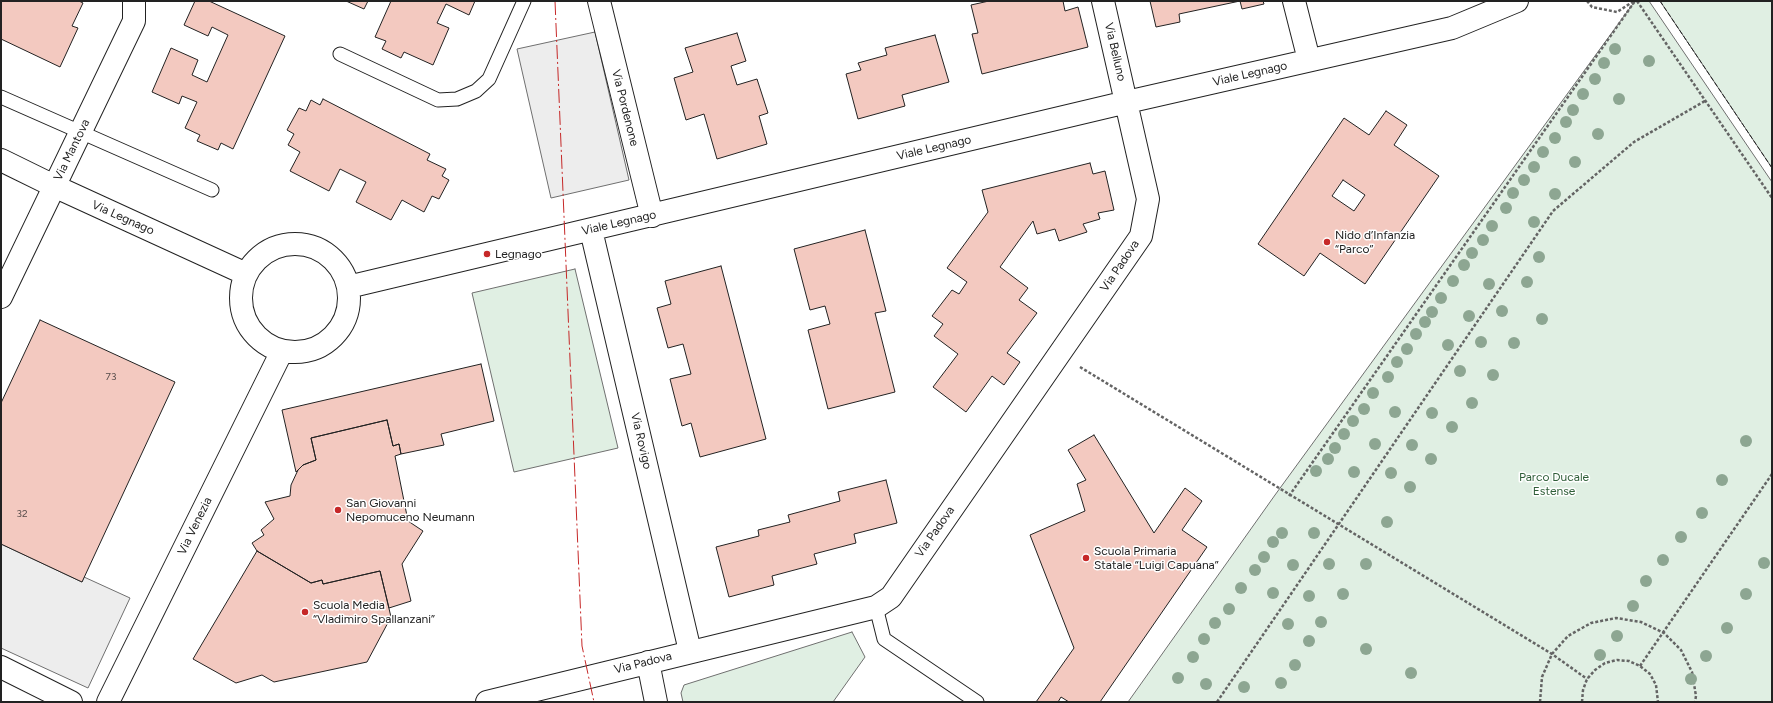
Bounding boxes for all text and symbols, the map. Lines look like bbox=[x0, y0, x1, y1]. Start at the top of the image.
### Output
street label: Via Belluno bbox=[1101, 21, 1129, 83]
street label: Viale Legnago bbox=[1211, 58, 1289, 90]
street label: Via Pordenone bbox=[609, 68, 641, 148]
street label: Via Mantova bbox=[51, 117, 93, 183]
street label: Viale Legnago bbox=[895, 132, 973, 164]
street label: Via Legnago bbox=[90, 198, 156, 238]
street label: Viale Legnago bbox=[580, 207, 658, 239]
place label: Nido d’Infanzia “Parco” bbox=[1335, 228, 1415, 256]
street label: Via Padova bbox=[1097, 237, 1143, 295]
marker: Nido d’Infanzia “Parco” bbox=[1322, 237, 1332, 247]
place label: Legnago bbox=[495, 247, 542, 261]
marker: Legnago bbox=[482, 249, 492, 259]
house number: 73 bbox=[106, 371, 116, 383]
street label: Via Rovigo bbox=[628, 411, 654, 471]
park label: Parco Ducale Estense bbox=[1519, 470, 1589, 498]
street label: Via Venezia bbox=[175, 495, 215, 557]
place label: San Giovanni Nepomuceno Neumann bbox=[346, 496, 475, 524]
street label: Via Padova bbox=[912, 504, 958, 560]
marker: San Giovanni Nepomuceno Neumann bbox=[333, 505, 343, 515]
house number: 32 bbox=[16, 508, 28, 520]
place label: Scuola Primaria Statale “Luigi Capuana” bbox=[1094, 544, 1219, 572]
marker: Scuola Primaria Statale “Luigi Capuana” bbox=[1081, 553, 1091, 563]
place label: Scuola Media “Vladimiro Spallanzani” bbox=[313, 598, 435, 626]
marker: Scuola Media “Vladimiro Spallanzani” bbox=[300, 607, 310, 617]
street label: Via Padova bbox=[613, 649, 673, 677]

